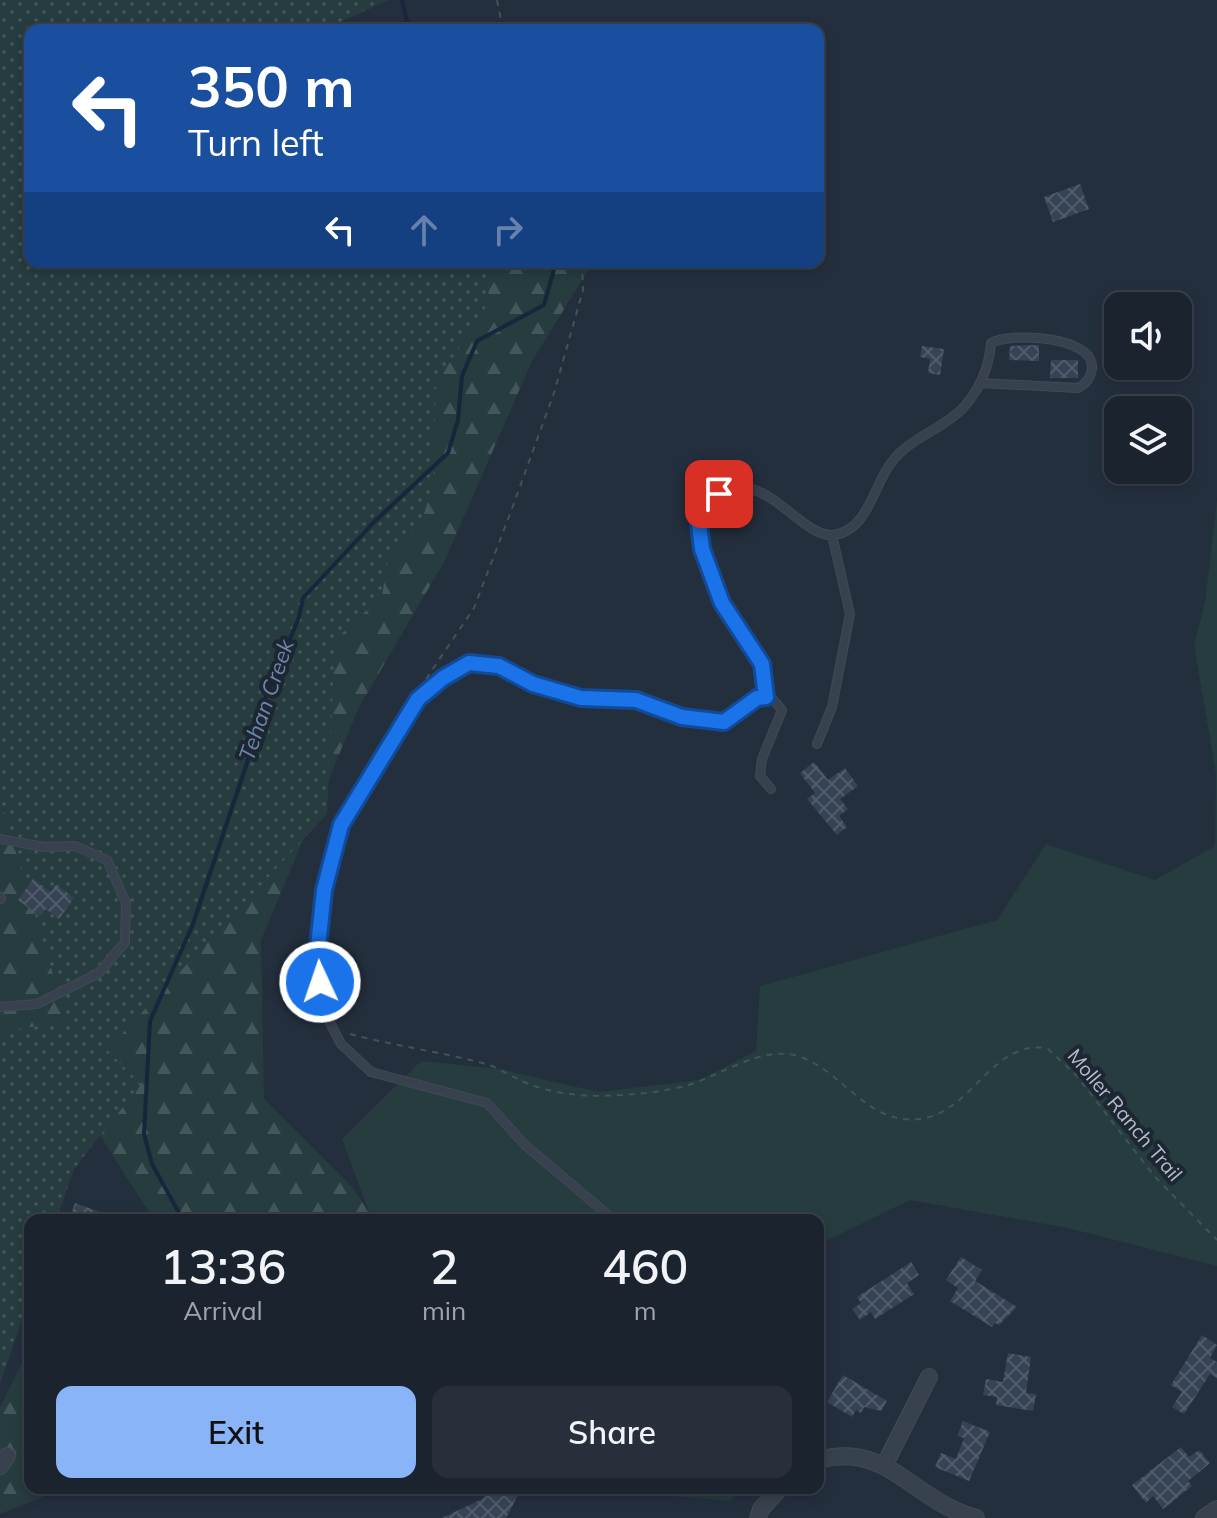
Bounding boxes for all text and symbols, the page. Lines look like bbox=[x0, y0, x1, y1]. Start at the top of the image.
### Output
text: 350 m bbox=[188, 51, 355, 121]
icon: left bbox=[56, 56, 160, 160]
text: Turn left bbox=[188, 120, 324, 165]
icon: left bbox=[318, 208, 362, 252]
icon: ahead bbox=[402, 208, 446, 252]
icon: right bbox=[486, 208, 530, 252]
map controls bbox=[1104, 292, 1192, 484]
button: sound bbox=[1104, 292, 1192, 380]
button: layers bbox=[1104, 396, 1192, 484]
pin bbox=[685, 460, 753, 528]
icon: arrive bbox=[697, 472, 741, 516]
water label: Tehan Creek bbox=[232, 635, 300, 764]
position arrow bbox=[278, 940, 362, 1024]
street label: Moller Ranch Trail bbox=[1063, 1043, 1188, 1186]
text: 13:36 bbox=[160, 1236, 286, 1296]
text: 2 bbox=[430, 1236, 458, 1296]
text: 460 bbox=[602, 1236, 688, 1296]
text: Arrival bbox=[183, 1294, 263, 1327]
text: min bbox=[422, 1294, 466, 1327]
text: m bbox=[634, 1294, 657, 1327]
button: Exit bbox=[56, 1386, 416, 1478]
button: Share bbox=[432, 1386, 792, 1478]

